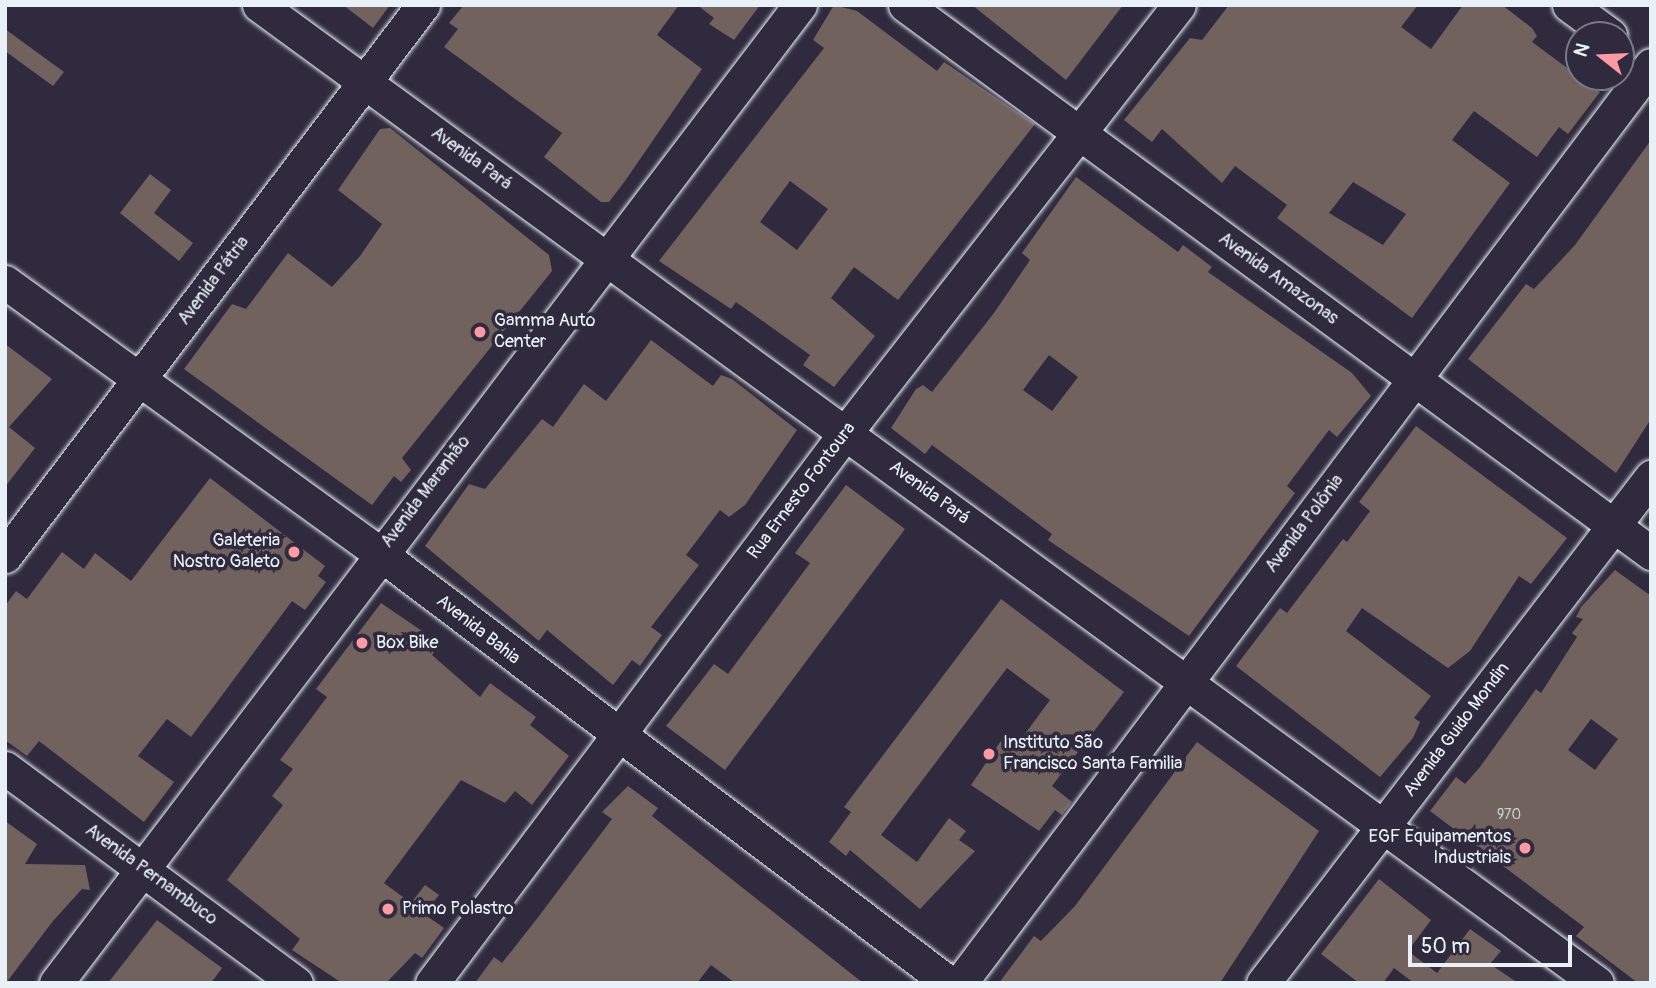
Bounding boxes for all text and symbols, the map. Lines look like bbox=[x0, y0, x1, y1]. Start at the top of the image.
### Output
north arrow bbox=[1565, 21, 1635, 91]
text: N bbox=[1569, 40, 1595, 60]
street label: Avenida Pará bbox=[427, 123, 515, 195]
street label: Avenida Amazonas bbox=[1214, 228, 1342, 330]
street label: Avenida Pátria bbox=[174, 232, 254, 330]
place label: Gamma Auto Center bbox=[494, 311, 595, 354]
marker: Gamma Auto Center bbox=[472, 324, 488, 340]
street label: Rua Ernesto Fontoura bbox=[744, 418, 860, 564]
street label: Avenida Maranhão bbox=[377, 432, 475, 552]
street label: Avenida Pará bbox=[885, 457, 973, 529]
street label: Avenida Polônia bbox=[1261, 471, 1349, 577]
place label: Galeteria Nostro Galeto bbox=[173, 531, 280, 574]
marker: Galeteria Nostro Galeto bbox=[286, 544, 302, 560]
street label: Avenida Bahia bbox=[432, 591, 524, 669]
place label: Box Bike bbox=[376, 632, 438, 654]
marker: Box Bike bbox=[354, 635, 370, 651]
street label: Avenida Guido Mondin bbox=[1399, 659, 1515, 801]
place label: Instituto São Francisco Santa Familia bbox=[1003, 733, 1182, 776]
marker: Instituto São Francisco Santa Familia bbox=[981, 746, 997, 762]
house number: 970 bbox=[1497, 807, 1521, 823]
street label: Avenida Pernambuco bbox=[81, 820, 221, 930]
place label: EGF Equipamentos Industriais bbox=[1369, 827, 1511, 870]
marker: EGF Equipamentos Industriais bbox=[1517, 840, 1533, 856]
place label: Primo Polastro bbox=[402, 898, 514, 920]
marker: Primo Polastro bbox=[380, 901, 396, 917]
scale bar bbox=[1411, 922, 1576, 966]
text: 50 m bbox=[1421, 933, 1470, 960]

